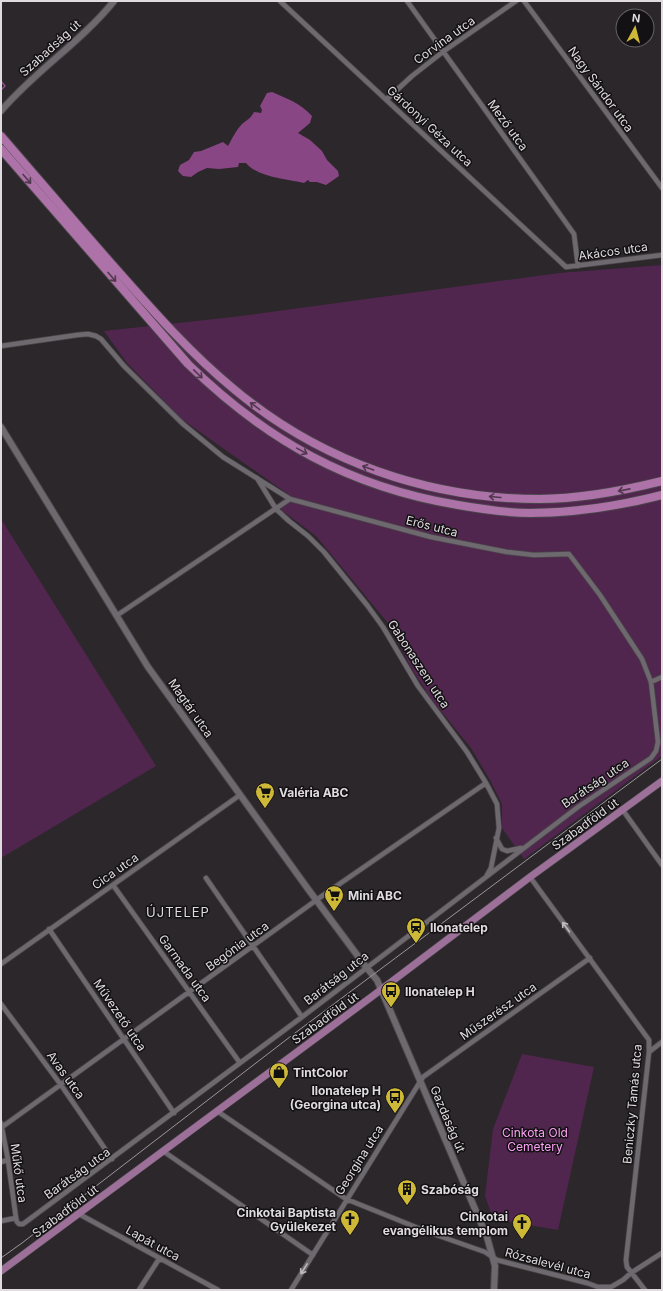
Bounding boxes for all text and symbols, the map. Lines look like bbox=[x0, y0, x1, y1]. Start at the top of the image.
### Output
north arrow bbox=[615, 8, 655, 48]
text: N bbox=[631, 11, 641, 26]
street label: Corvina utca bbox=[410, 13, 478, 67]
street label: Szabadság út bbox=[16, 16, 84, 79]
street label: Nagy Sándor utca bbox=[565, 43, 637, 135]
street label: Gárdonyi Géza utca bbox=[384, 82, 476, 170]
street label: Mező utca bbox=[485, 97, 531, 153]
one-way arrow bbox=[22, 174, 31, 184]
street label: Akácos utca bbox=[577, 239, 649, 263]
one-way arrow bbox=[107, 272, 116, 282]
one-way arrow bbox=[193, 369, 203, 379]
one-way arrow bbox=[249, 402, 260, 410]
one-way arrow bbox=[296, 448, 308, 456]
one-way arrow bbox=[362, 464, 375, 471]
one-way arrow bbox=[618, 486, 631, 494]
one-way arrow bbox=[489, 493, 502, 500]
street label: Erős utca bbox=[404, 512, 460, 540]
street label: Gabonaszem utca bbox=[385, 617, 453, 711]
street label: Magtár utca bbox=[165, 676, 217, 740]
street label: Barátság utca bbox=[558, 755, 632, 811]
supermarket icon: Valéria ABC bbox=[254, 781, 276, 809]
place label: Valéria ABC bbox=[279, 785, 349, 800]
street label: Szabadföld út bbox=[549, 795, 621, 853]
street label: Cica utca bbox=[89, 850, 141, 892]
supermarket icon: Mini ABC bbox=[323, 884, 345, 912]
place label: Mini ABC bbox=[348, 888, 402, 903]
district label: ÚJTELEP bbox=[146, 904, 210, 920]
station icon: Ilonatelep bbox=[405, 916, 427, 944]
street label: Begónia utca bbox=[203, 918, 271, 974]
place label: Ilonatelep bbox=[430, 920, 488, 935]
one-way arrow bbox=[562, 921, 571, 932]
street label: Garmada utca bbox=[155, 931, 215, 1005]
street label: Barátság utca bbox=[301, 948, 371, 1008]
street label: Művezető utca bbox=[90, 976, 150, 1054]
street label: Műszerész utca bbox=[457, 979, 539, 1043]
bus stop icon: Ilonatelep H bbox=[380, 980, 402, 1008]
place label: Ilonatelep H bbox=[405, 984, 475, 999]
street label: Szabadföld út bbox=[289, 989, 361, 1047]
street label: Beniczky Tamás utca bbox=[619, 1044, 645, 1164]
street label: Avas utca bbox=[44, 1048, 88, 1102]
shop icon: TintColor bbox=[268, 1061, 290, 1089]
place label: TintColor bbox=[293, 1065, 348, 1080]
place label: Ilonatelep H (Georgina utca) bbox=[290, 1083, 381, 1112]
street label: Gazdaság út bbox=[427, 1083, 469, 1155]
bus stop icon: Ilonatelep H (Georgina utca) bbox=[384, 1086, 406, 1114]
street label: Georgina utca bbox=[332, 1122, 386, 1198]
park label: Cinkota Old Cemetery bbox=[502, 1125, 568, 1154]
street label: Műkő utca bbox=[7, 1143, 31, 1203]
street label: Barátság utca bbox=[41, 1144, 113, 1202]
building icon: Szabóság bbox=[396, 1178, 418, 1206]
street label: Szabadföld út bbox=[29, 1181, 101, 1241]
place label: Szabóság bbox=[421, 1182, 479, 1197]
place label: Cinkotai Baptista Gyülekezet bbox=[237, 1205, 337, 1234]
church icon: Cinkotai Baptista Gyülekezet bbox=[339, 1208, 361, 1236]
place label: Cinkotai evangélikus templom bbox=[383, 1209, 508, 1238]
church icon: Cinkotai evangélikus templom bbox=[511, 1212, 533, 1240]
street label: Lapát utca bbox=[123, 1222, 183, 1264]
street label: Rózsalevél utca bbox=[503, 1244, 593, 1282]
one-way arrow bbox=[299, 1264, 308, 1275]

